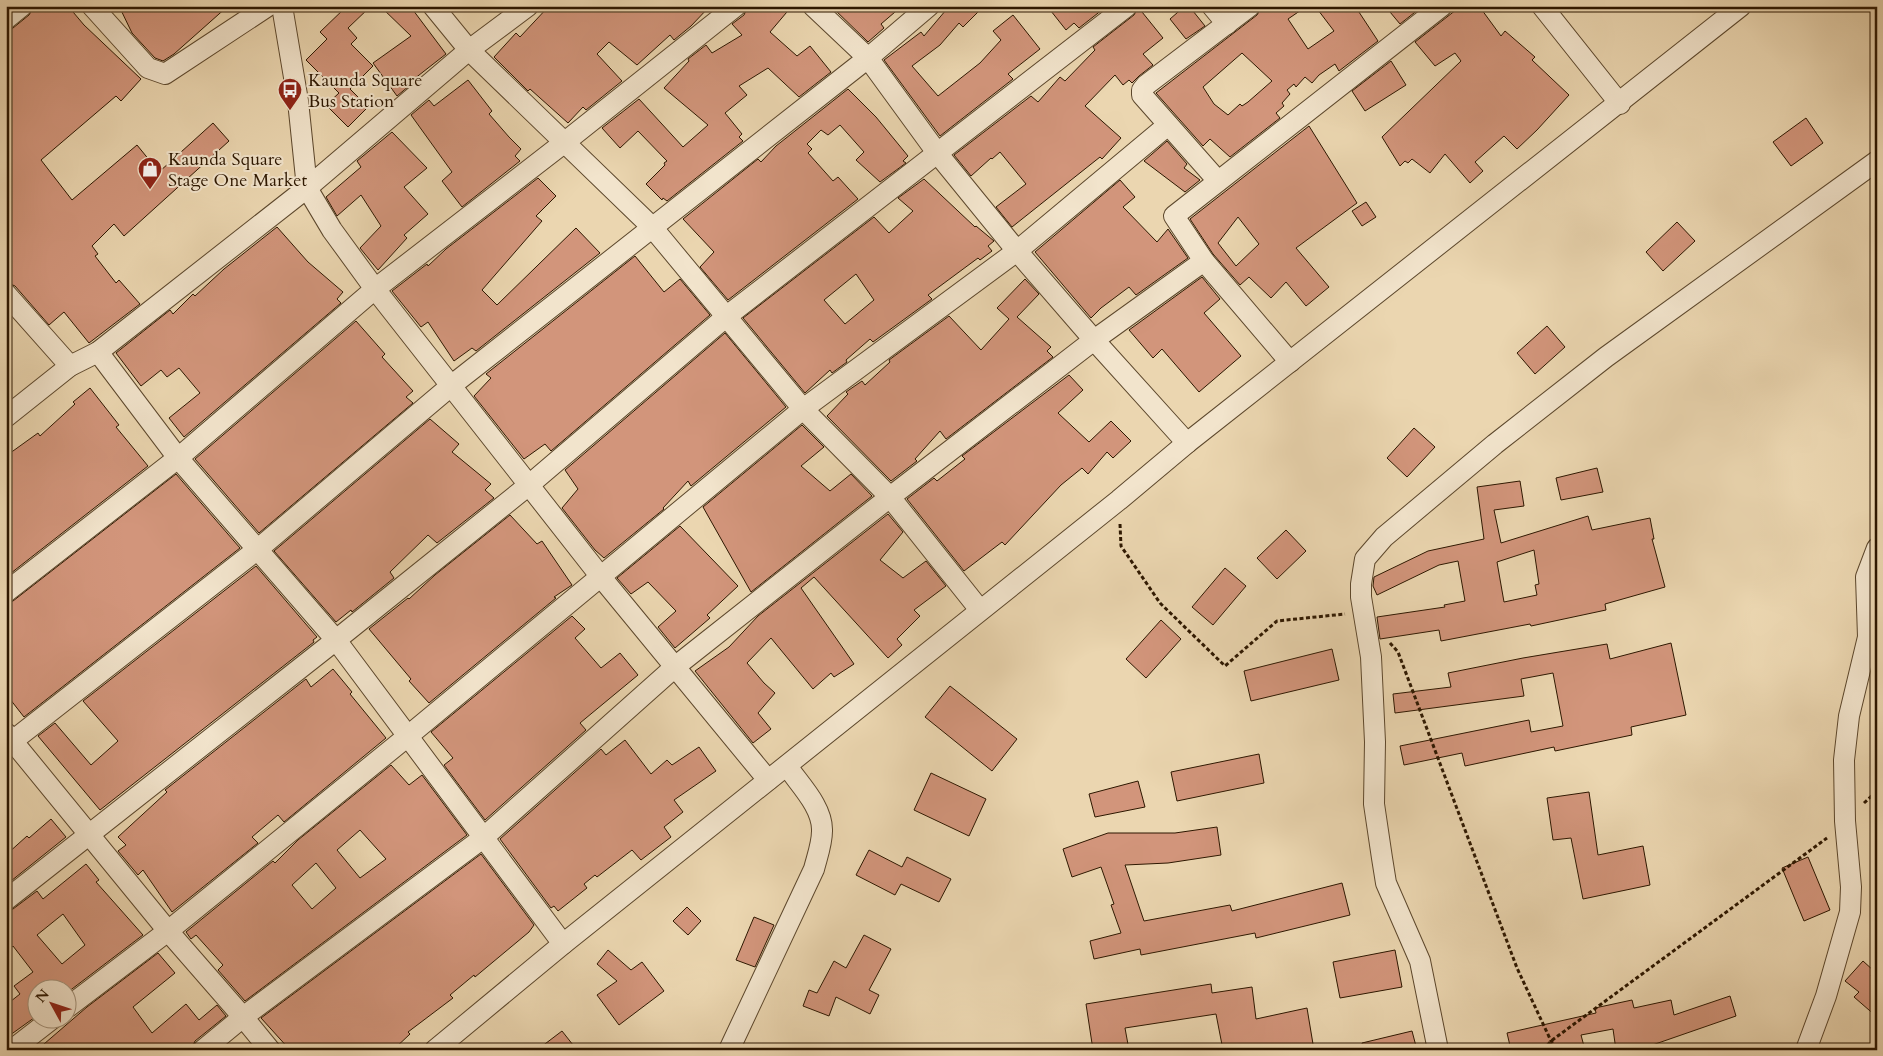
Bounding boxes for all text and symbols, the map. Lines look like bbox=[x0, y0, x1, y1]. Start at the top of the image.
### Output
place label: Kaunda Square Bus Station bbox=[308, 68, 423, 114]
bus stop icon: Kaunda Square Bus Station bbox=[277, 77, 303, 111]
place label: Kaunda Square Stage One Market bbox=[168, 147, 307, 193]
shop icon: Kaunda Square Stage One Market bbox=[137, 156, 163, 190]
north arrow bbox=[28, 978, 78, 1028]
text: N bbox=[31, 985, 54, 1007]

